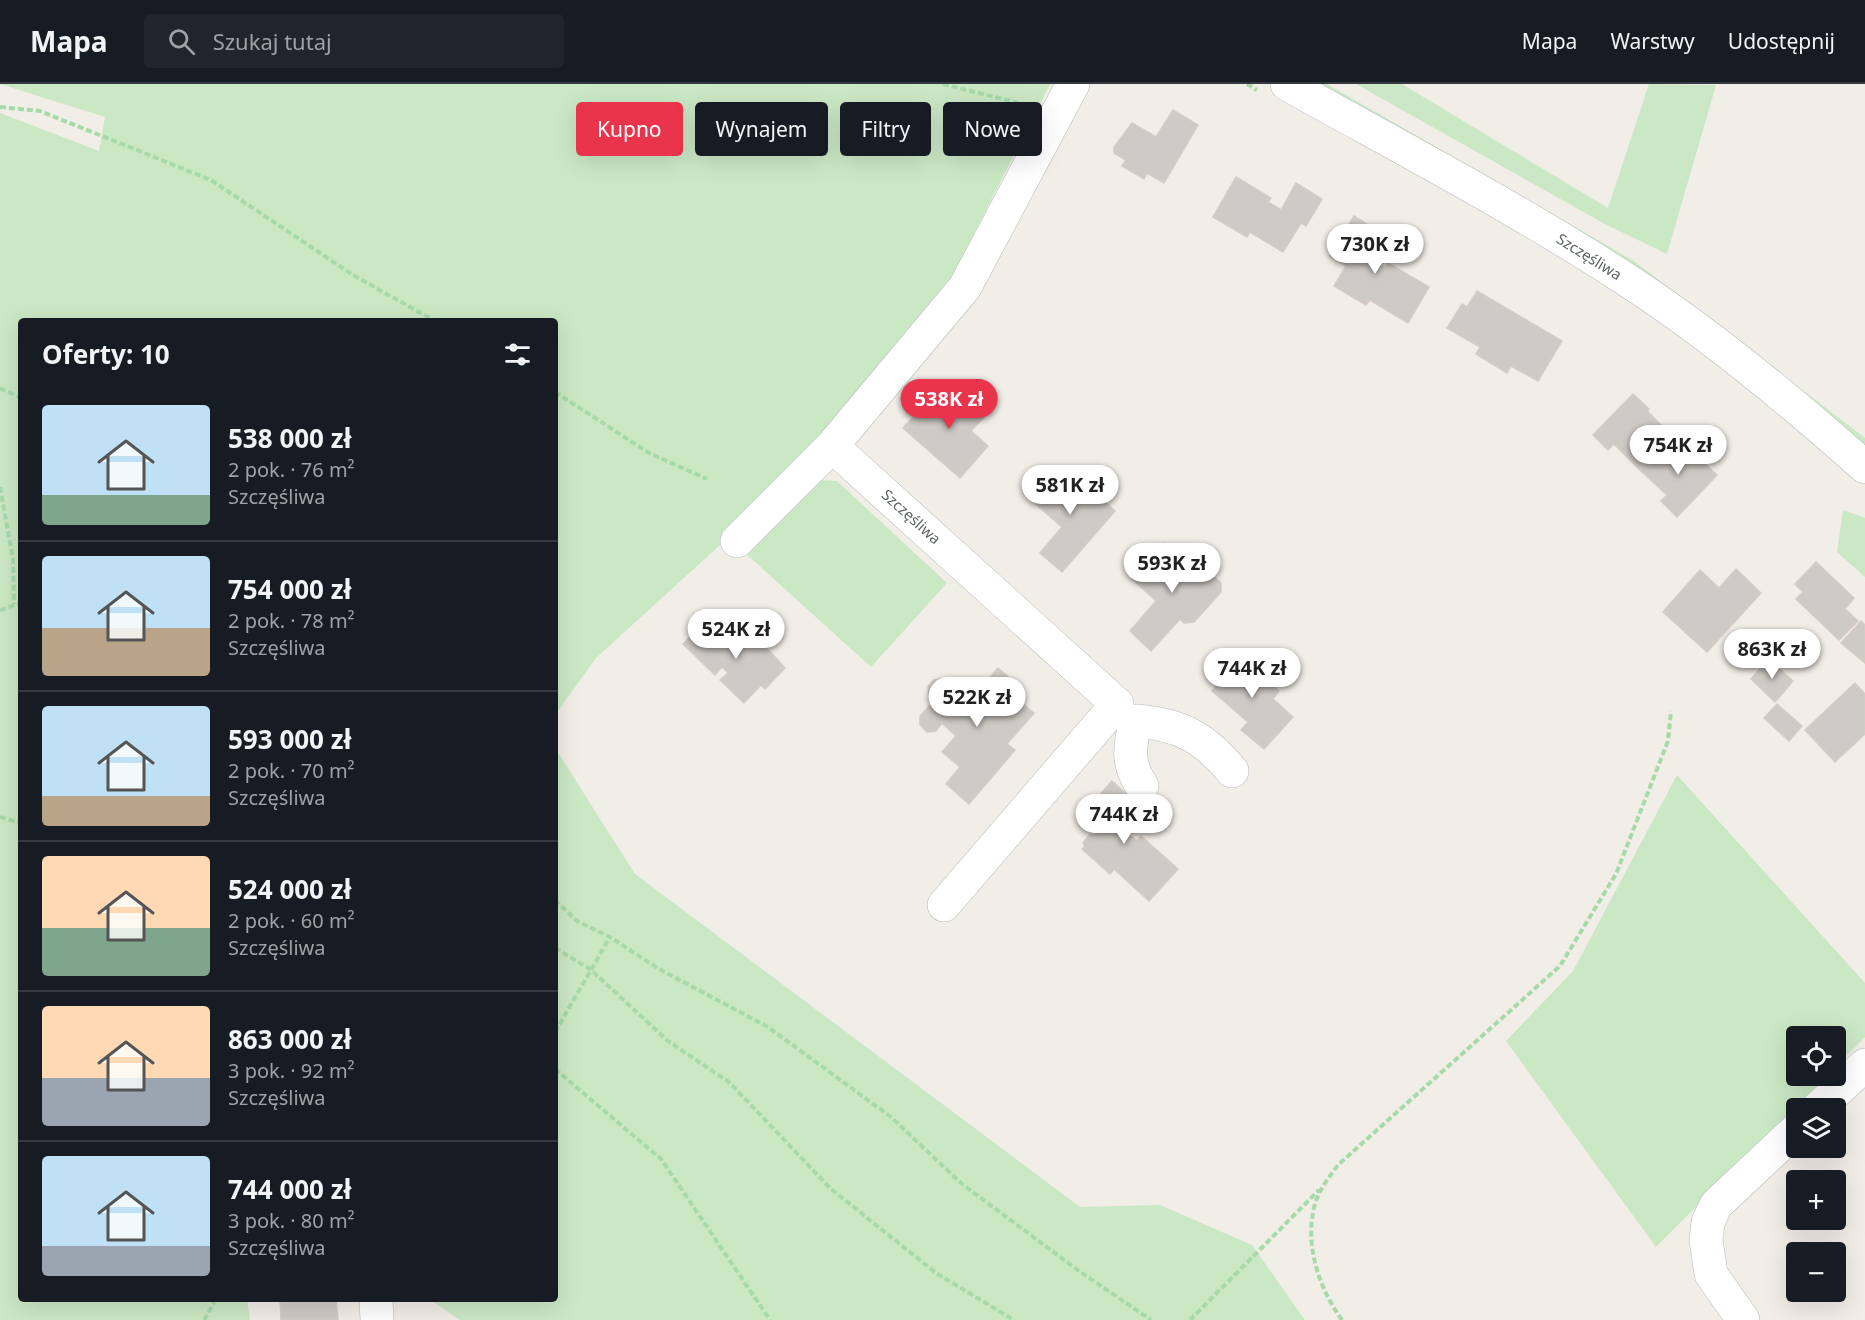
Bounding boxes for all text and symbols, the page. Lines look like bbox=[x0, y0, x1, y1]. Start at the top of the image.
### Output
search box bbox=[144, 14, 564, 68]
text: Mapa bbox=[30, 22, 108, 60]
icon: search bbox=[165, 25, 198, 58]
text: Szukaj tutaj bbox=[213, 26, 332, 56]
text: Mapa bbox=[1522, 27, 1577, 55]
text: Warstwy bbox=[1610, 27, 1695, 55]
text: Udostępnij bbox=[1728, 27, 1835, 55]
chip: Kupno bbox=[576, 102, 683, 156]
chip: Wynajem bbox=[695, 102, 828, 156]
chip: Filtry bbox=[840, 102, 931, 156]
chip: Nowe bbox=[943, 102, 1042, 156]
pin: 730K zł bbox=[1320, 224, 1430, 275]
street label: Szczęśliwa bbox=[1553, 228, 1626, 284]
text: 730K zł bbox=[1341, 230, 1409, 257]
text: Oferty: 10 bbox=[42, 336, 170, 372]
icon: filters bbox=[501, 338, 534, 371]
pin: 538K zł bbox=[894, 379, 1004, 430]
text: 538K zł bbox=[915, 385, 983, 412]
text: 538 000 zł bbox=[228, 420, 352, 456]
pin: 754K zł bbox=[1623, 425, 1733, 476]
icon: home bbox=[90, 429, 162, 501]
text: 754K zł bbox=[1644, 431, 1712, 458]
text: 2 pok. · 76 m² bbox=[228, 456, 355, 483]
pin: 581K zł bbox=[1015, 465, 1125, 516]
text: 581K zł bbox=[1036, 471, 1104, 498]
text: Szczęśliwa bbox=[228, 483, 326, 510]
street label: Szczęśliwa bbox=[878, 484, 946, 548]
pin: 593K zł bbox=[1117, 543, 1227, 594]
text: 593K zł bbox=[1138, 549, 1206, 576]
text: 754 000 zł bbox=[228, 571, 352, 607]
icon: home bbox=[90, 580, 162, 652]
text: 2 pok. · 78 m² bbox=[228, 607, 355, 634]
pin: 524K zł bbox=[681, 609, 791, 660]
text: 524K zł bbox=[702, 615, 770, 642]
pin: 863K zł bbox=[1717, 629, 1827, 680]
text: Szczęśliwa bbox=[228, 634, 326, 661]
text: 863K zł bbox=[1738, 635, 1806, 662]
pin: 744K zł bbox=[1197, 648, 1307, 699]
text: 744K zł bbox=[1218, 654, 1286, 681]
pin: 522K zł bbox=[922, 677, 1032, 728]
text: 522K zł bbox=[943, 683, 1011, 710]
text: 593 000 zł bbox=[228, 721, 352, 757]
icon: home bbox=[90, 730, 162, 802]
text: 2 pok. · 70 m² bbox=[228, 757, 355, 784]
text: Szczęśliwa bbox=[228, 784, 326, 811]
pin: 744K zł bbox=[1069, 794, 1179, 845]
text: 744K zł bbox=[1090, 800, 1158, 827]
text: 524 000 zł bbox=[228, 871, 352, 907]
icon: home bbox=[90, 880, 162, 952]
text: 2 pok. · 60 m² bbox=[228, 907, 355, 934]
text: Szczęśliwa bbox=[228, 934, 326, 961]
text: 863 000 zł bbox=[228, 1021, 352, 1057]
map controls bbox=[1786, 1026, 1846, 1302]
button: locate bbox=[1786, 1026, 1846, 1086]
icon: home bbox=[90, 1030, 162, 1102]
text: 3 pok. · 92 m² bbox=[228, 1057, 355, 1084]
text: Szczęśliwa bbox=[228, 1084, 326, 1111]
button: layers bbox=[1786, 1098, 1846, 1158]
button: + bbox=[1786, 1170, 1846, 1230]
text: 744 000 zł bbox=[228, 1171, 352, 1207]
icon: home bbox=[90, 1180, 162, 1252]
text: 3 pok. · 80 m² bbox=[228, 1207, 355, 1234]
text: Szczęśliwa bbox=[228, 1234, 326, 1261]
button: − bbox=[1786, 1242, 1846, 1302]

